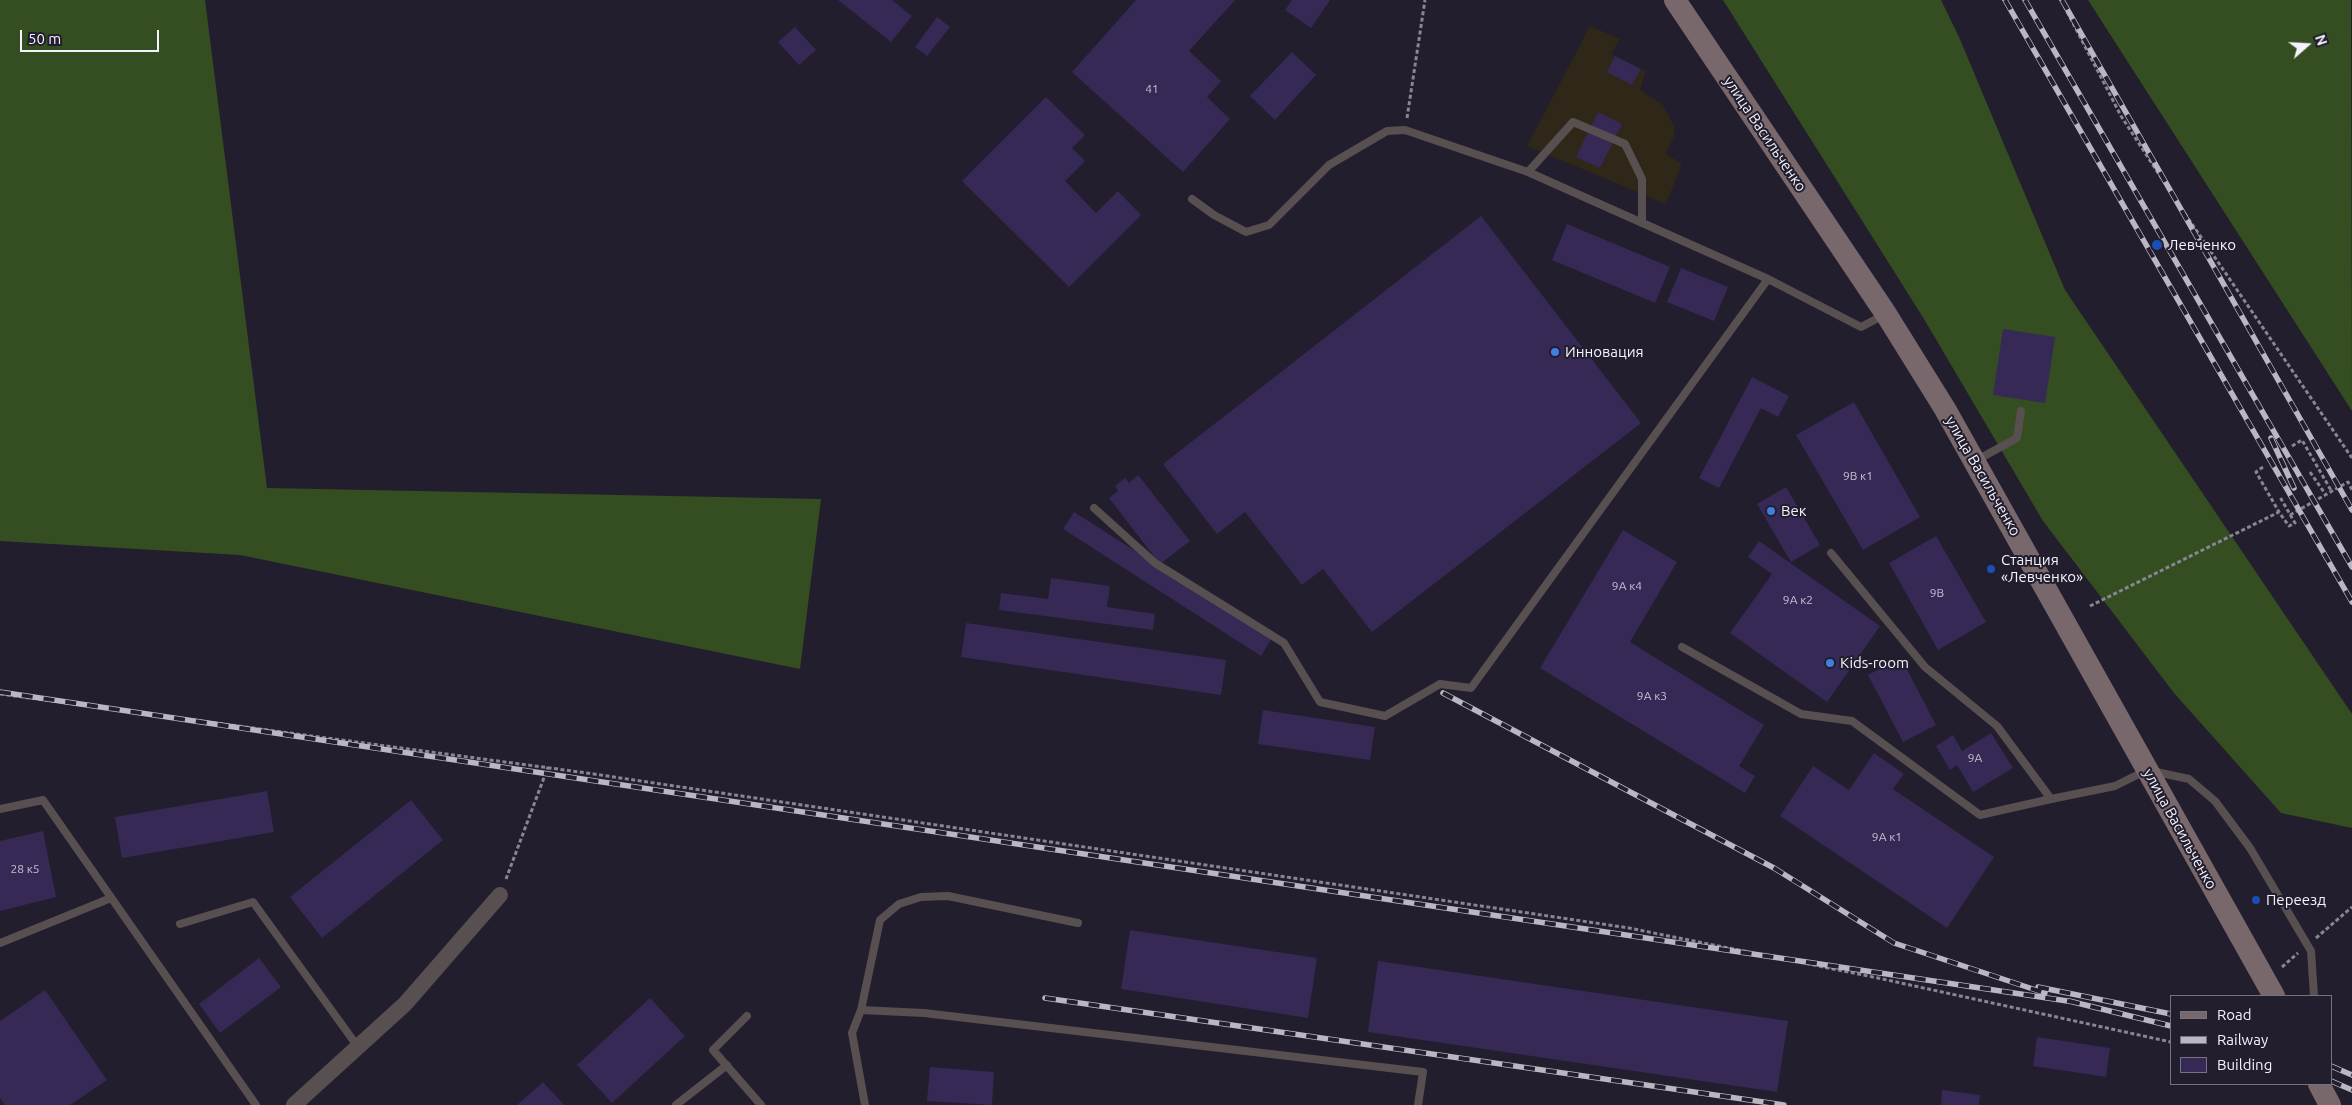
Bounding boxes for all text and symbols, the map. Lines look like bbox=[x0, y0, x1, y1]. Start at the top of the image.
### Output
scale bar bbox=[22, 20, 161, 52]
north arrow bbox=[2282, 20, 2332, 70]
text: 50 m bbox=[28, 30, 61, 47]
text: N bbox=[2312, 33, 2330, 48]
street label: улица Васильченко bbox=[1720, 73, 1810, 195]
house number: 41 bbox=[1145, 82, 1159, 96]
place label: Левченко bbox=[2168, 236, 2236, 254]
marker: Левченко bbox=[2150, 238, 2164, 252]
place label: Инновация bbox=[1565, 343, 1644, 361]
marker: Инновация bbox=[1549, 346, 1561, 358]
street label: улица Васильченко bbox=[1941, 413, 2025, 539]
house number: 9В к1 bbox=[1843, 469, 1873, 483]
place label: Век bbox=[1781, 502, 1807, 520]
marker: Век bbox=[1765, 505, 1777, 517]
place label: Станция «Левченко» bbox=[2001, 551, 2083, 586]
marker: Станция «Левченко» bbox=[1985, 563, 1997, 575]
house number: 9А к4 bbox=[1612, 579, 1642, 593]
house number: 9В bbox=[1930, 586, 1944, 600]
house number: 9А к2 bbox=[1783, 593, 1813, 607]
place label: Kids-room bbox=[1840, 654, 1909, 672]
marker: Kids-room bbox=[1824, 657, 1836, 669]
house number: 9А к3 bbox=[1637, 689, 1667, 703]
house number: 9А bbox=[1968, 751, 1982, 765]
street label: улица Васильченко bbox=[2139, 766, 2221, 892]
house number: 9А к1 bbox=[1872, 830, 1902, 844]
house number: 28 к5 bbox=[10, 862, 40, 876]
place label: Переезд bbox=[2266, 891, 2326, 909]
marker: Переезд bbox=[2250, 894, 2262, 906]
legend bbox=[2170, 995, 2332, 1085]
text: Road bbox=[2217, 1006, 2252, 1023]
text: Railway bbox=[2217, 1031, 2268, 1048]
text: Building bbox=[2217, 1056, 2272, 1073]

